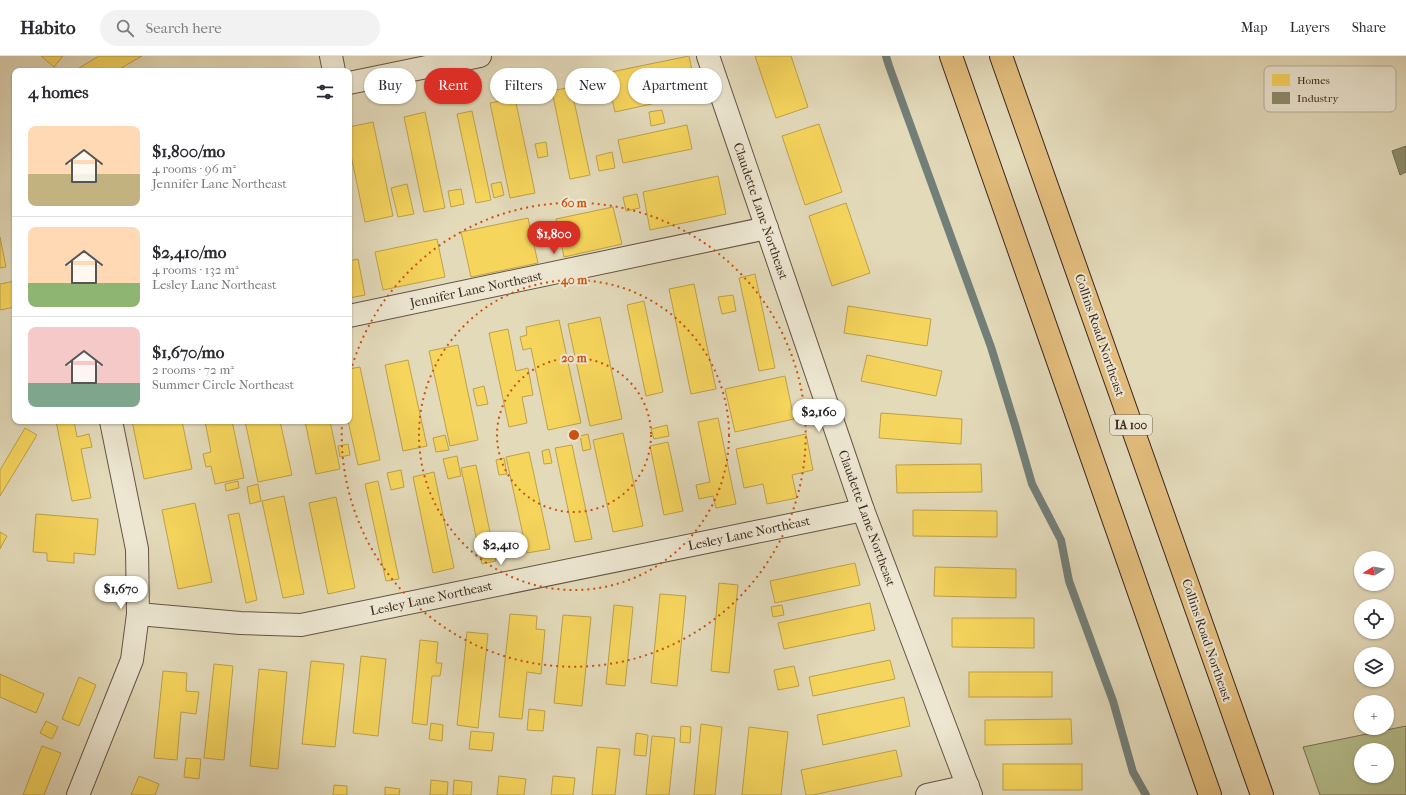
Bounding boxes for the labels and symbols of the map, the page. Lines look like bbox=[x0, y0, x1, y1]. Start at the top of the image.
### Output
legend bbox=[1264, 66, 1396, 112]
text: Homes bbox=[1297, 74, 1330, 87]
text: Industry bbox=[1297, 92, 1339, 105]
street label: Claudette Lane Northeast bbox=[731, 141, 792, 282]
text: 60 m bbox=[561, 196, 588, 210]
pin: $1,800 bbox=[521, 221, 587, 255]
street label: Jennifer Lane Northeast bbox=[407, 268, 544, 311]
street label: Collins Road Northeast bbox=[1072, 272, 1128, 399]
text: 40 m bbox=[560, 273, 588, 288]
text: 20 m bbox=[561, 351, 588, 365]
pin: $2,160 bbox=[786, 399, 852, 433]
road number: IA 100 bbox=[1110, 415, 1152, 435]
centre of rings bbox=[567, 428, 581, 442]
street label: Claudette Lane Northeast bbox=[835, 448, 899, 588]
street label: Lesley Lane Northeast bbox=[686, 513, 812, 553]
pin: $2,410 bbox=[468, 532, 534, 566]
north arrow bbox=[1354, 551, 1394, 591]
pin: $1,670 bbox=[88, 576, 154, 610]
street label: Collins Road Northeast bbox=[1179, 577, 1235, 704]
street label: Lesley Lane Northeast bbox=[368, 578, 494, 618]

